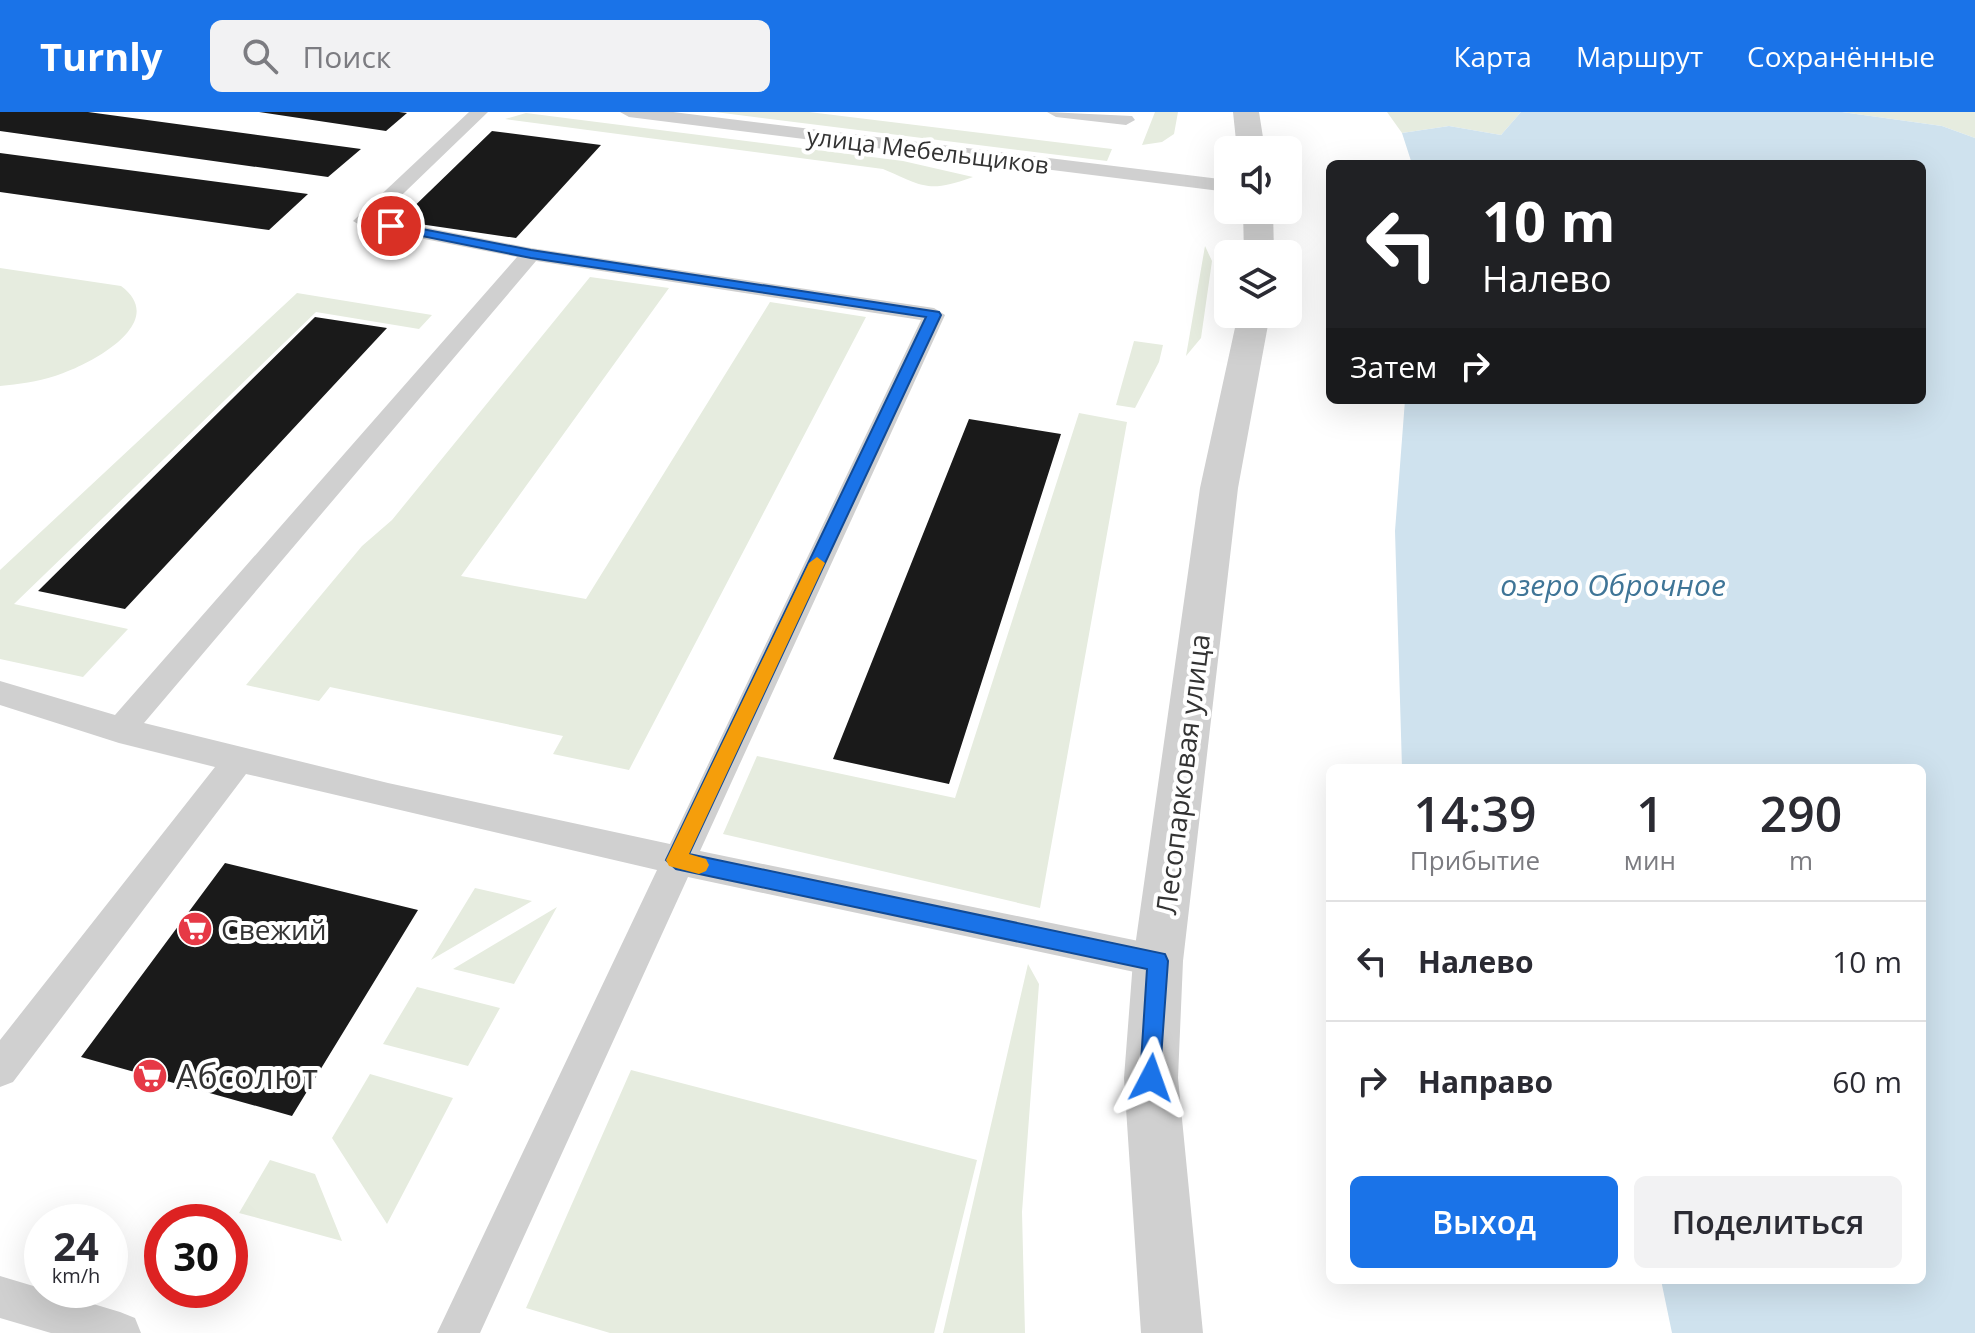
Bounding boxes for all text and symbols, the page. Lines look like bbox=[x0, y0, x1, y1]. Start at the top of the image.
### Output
search box bbox=[210, 20, 770, 92]
text: Turnly bbox=[40, 30, 162, 82]
icon: search bbox=[238, 34, 282, 78]
text: Поиск bbox=[302, 36, 391, 77]
text: Карта bbox=[1453, 37, 1532, 75]
text: Маршрут bbox=[1576, 37, 1703, 75]
text: Сохранённые bbox=[1747, 37, 1935, 75]
street label: улица Мебельщиков bbox=[805, 119, 1051, 181]
map controls bbox=[1214, 136, 1302, 328]
button: sound bbox=[1214, 136, 1302, 224]
text: 10 m bbox=[1482, 182, 1616, 258]
pin bbox=[357, 192, 425, 260]
icon: left bbox=[1350, 192, 1454, 296]
icon: arrive bbox=[369, 204, 413, 248]
button: layers bbox=[1214, 240, 1302, 328]
text: Налево bbox=[1482, 254, 1612, 303]
icon: right bbox=[1453, 344, 1497, 388]
text: Затем bbox=[1350, 346, 1437, 387]
water label: озеро Оброчное bbox=[1500, 564, 1726, 605]
street label: Лесопарковая улица bbox=[1146, 632, 1218, 916]
text: 14:39 bbox=[1413, 781, 1536, 846]
text: 1 bbox=[1636, 781, 1664, 846]
text: 290 bbox=[1760, 781, 1842, 846]
text: Прибытие bbox=[1410, 842, 1540, 878]
text: мин bbox=[1624, 842, 1676, 878]
text: m bbox=[1789, 842, 1813, 878]
supermarket icon: Свежий bbox=[176, 910, 214, 948]
place label: Свежий bbox=[221, 910, 327, 948]
icon: left bbox=[1350, 939, 1394, 983]
text: Налево bbox=[1418, 941, 1534, 982]
text: 10 m bbox=[1832, 941, 1902, 982]
position arrow bbox=[1109, 1036, 1193, 1120]
place label: Абсолют bbox=[176, 1053, 318, 1099]
supermarket icon: Абсолют bbox=[131, 1057, 169, 1095]
icon: right bbox=[1350, 1059, 1394, 1103]
text: Направо bbox=[1418, 1061, 1553, 1102]
text: 60 m bbox=[1832, 1061, 1902, 1102]
button: Выход bbox=[1350, 1176, 1618, 1268]
button: Поделиться bbox=[1634, 1176, 1902, 1268]
speed limit sign: 30 bbox=[144, 1204, 248, 1308]
text: 24 bbox=[53, 1218, 99, 1273]
text: km/h bbox=[52, 1262, 100, 1289]

